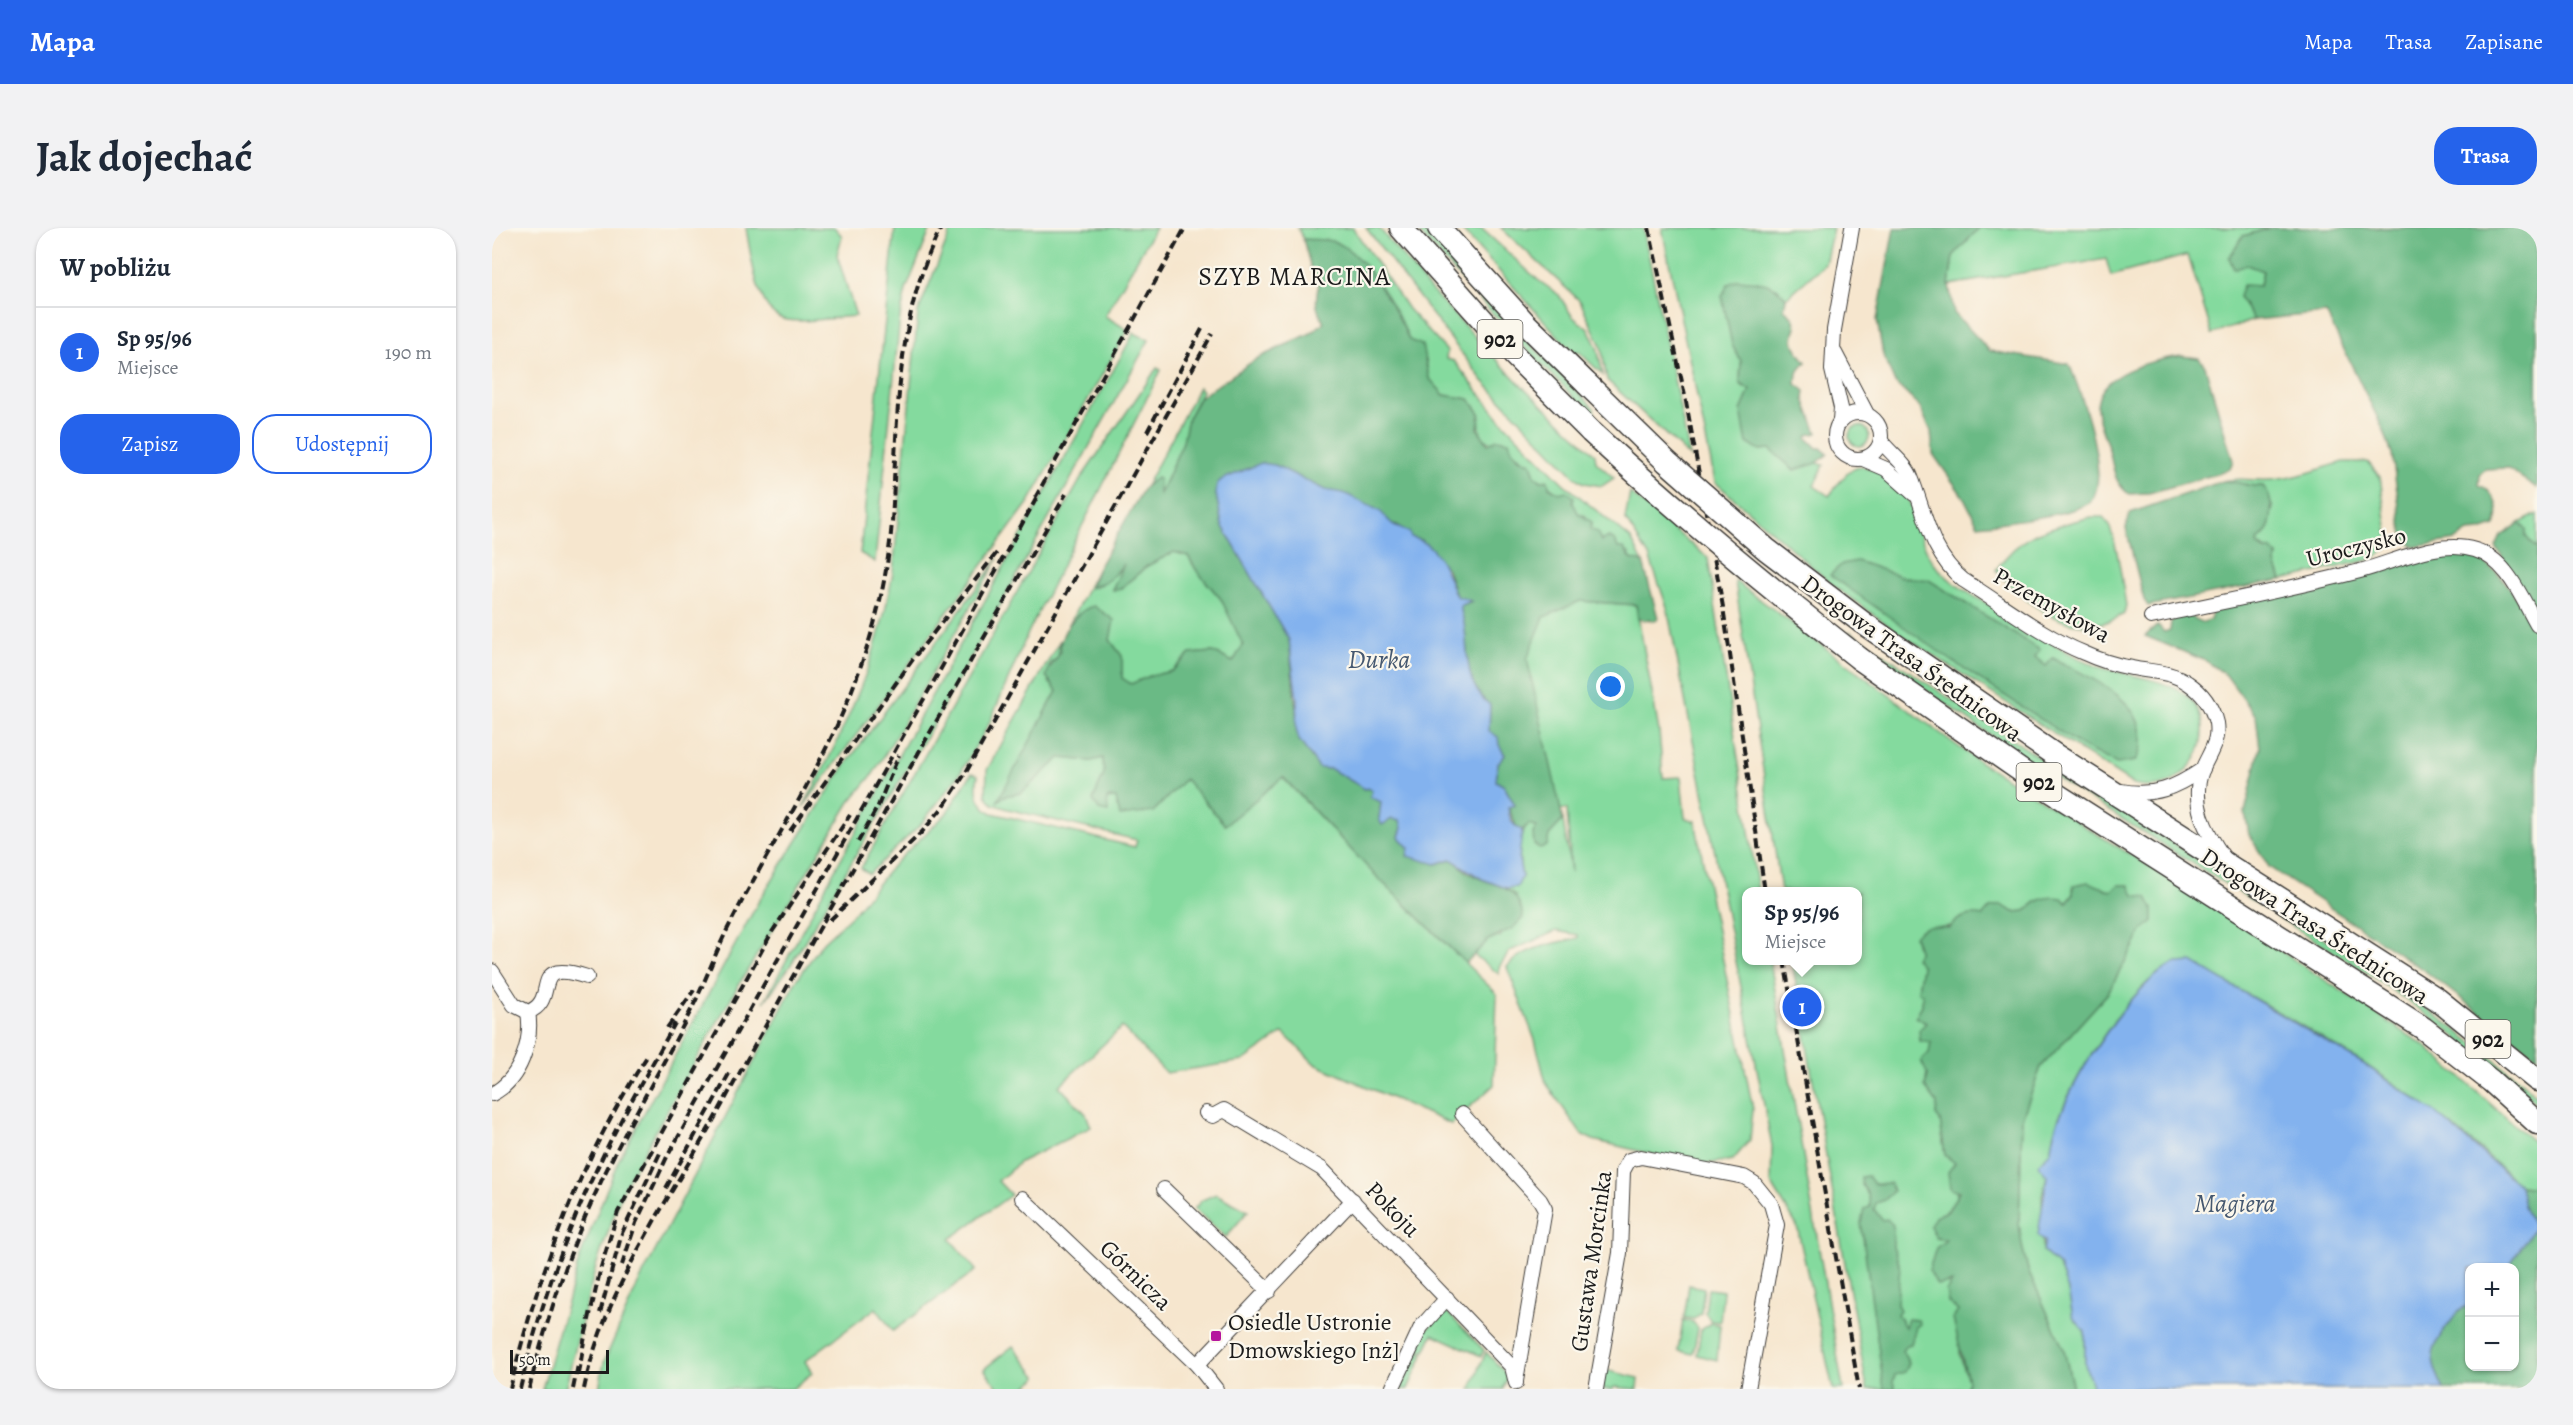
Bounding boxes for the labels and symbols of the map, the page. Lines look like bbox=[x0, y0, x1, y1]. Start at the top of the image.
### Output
district label: SZYB MARCINA bbox=[1198, 259, 1392, 294]
road number: 902 bbox=[1478, 320, 1522, 358]
street label: Uroczysko bbox=[2303, 519, 2409, 575]
street label: Przemysłowa bbox=[1988, 560, 2117, 651]
street label: Drogowa Trasa Średnicowa bbox=[1795, 567, 2030, 750]
water label: Durka bbox=[1348, 642, 1410, 677]
your location bbox=[1596, 672, 1625, 701]
road number: 902 bbox=[2016, 763, 2062, 801]
street label: Drogowa Trasa Średnicowa bbox=[2195, 840, 2436, 1012]
pin: 1 bbox=[1782, 984, 1822, 1030]
road number: 902 bbox=[2466, 1020, 2510, 1058]
street label: Gustawa Morcinka bbox=[1562, 1167, 1620, 1354]
street label: Pokoju bbox=[1358, 1174, 1428, 1244]
water label: Magiera bbox=[2194, 1186, 2276, 1221]
street label: Górnicza bbox=[1093, 1233, 1180, 1318]
place label: Osiedle Ustronie Dmowskiego [nż] bbox=[1228, 1306, 1400, 1366]
marker: Osiedle Ustronie Dmowskiego [nż] bbox=[1209, 1329, 1223, 1343]
scale bar bbox=[510, 1347, 609, 1374]

